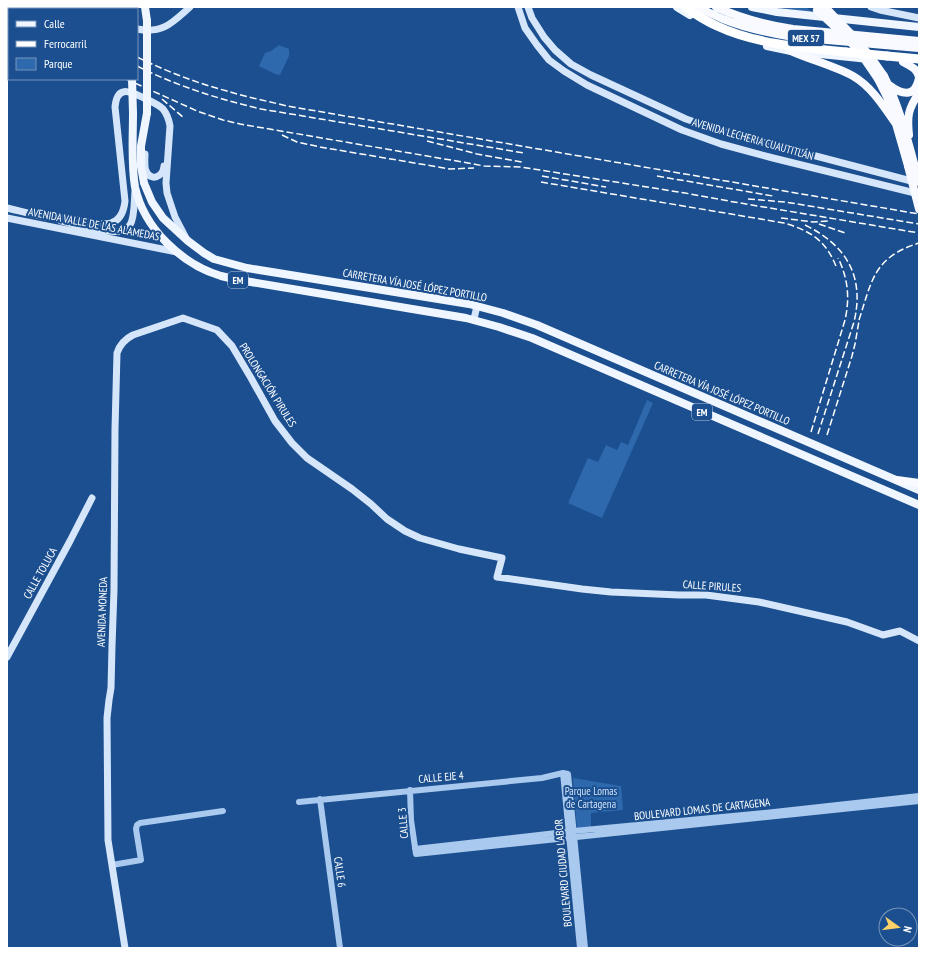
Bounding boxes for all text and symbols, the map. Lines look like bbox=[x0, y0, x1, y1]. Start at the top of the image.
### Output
legend bbox=[8, 8, 138, 80]
text: Calle bbox=[44, 16, 65, 31]
road number: MEX 57 bbox=[788, 30, 824, 46]
text: Ferrocarril bbox=[44, 36, 87, 51]
text: Parque bbox=[44, 56, 73, 71]
street label: AVENIDA LECHERIA CUAUTITLÁN bbox=[691, 115, 815, 163]
street label: AVENIDA VALLE DE LAS ALAMEDAS bbox=[27, 204, 161, 244]
street label: CARRETERA VÍA JOSÉ LÓPEZ PORTILLO bbox=[342, 265, 488, 305]
road number: EM bbox=[228, 272, 248, 288]
street label: PROLONGACIÓN PIRULES bbox=[236, 340, 300, 430]
street label: CARRETERA VÍA JOSÉ LÓPEZ PORTILLO bbox=[652, 358, 792, 428]
road number: EM bbox=[692, 404, 712, 420]
street label: CALLE TOLUCA bbox=[20, 544, 60, 601]
street label: AVENIDA MONEDA bbox=[94, 576, 110, 647]
street label: CALLE PIRULES bbox=[682, 577, 742, 595]
street label: CALLE EJE 4 bbox=[418, 768, 464, 786]
park label: Parque Lomas de Cartagena bbox=[565, 784, 618, 811]
street label: BOULEVARD LOMAS DE CARTAGENA bbox=[633, 795, 772, 823]
street label: CALLE 3 bbox=[395, 807, 411, 839]
street label: BOULEVARD CIUDAD LABOR bbox=[551, 819, 575, 927]
street label: CALLE 6 bbox=[331, 856, 349, 888]
north arrow bbox=[878, 907, 918, 947]
text: N bbox=[900, 925, 915, 934]

